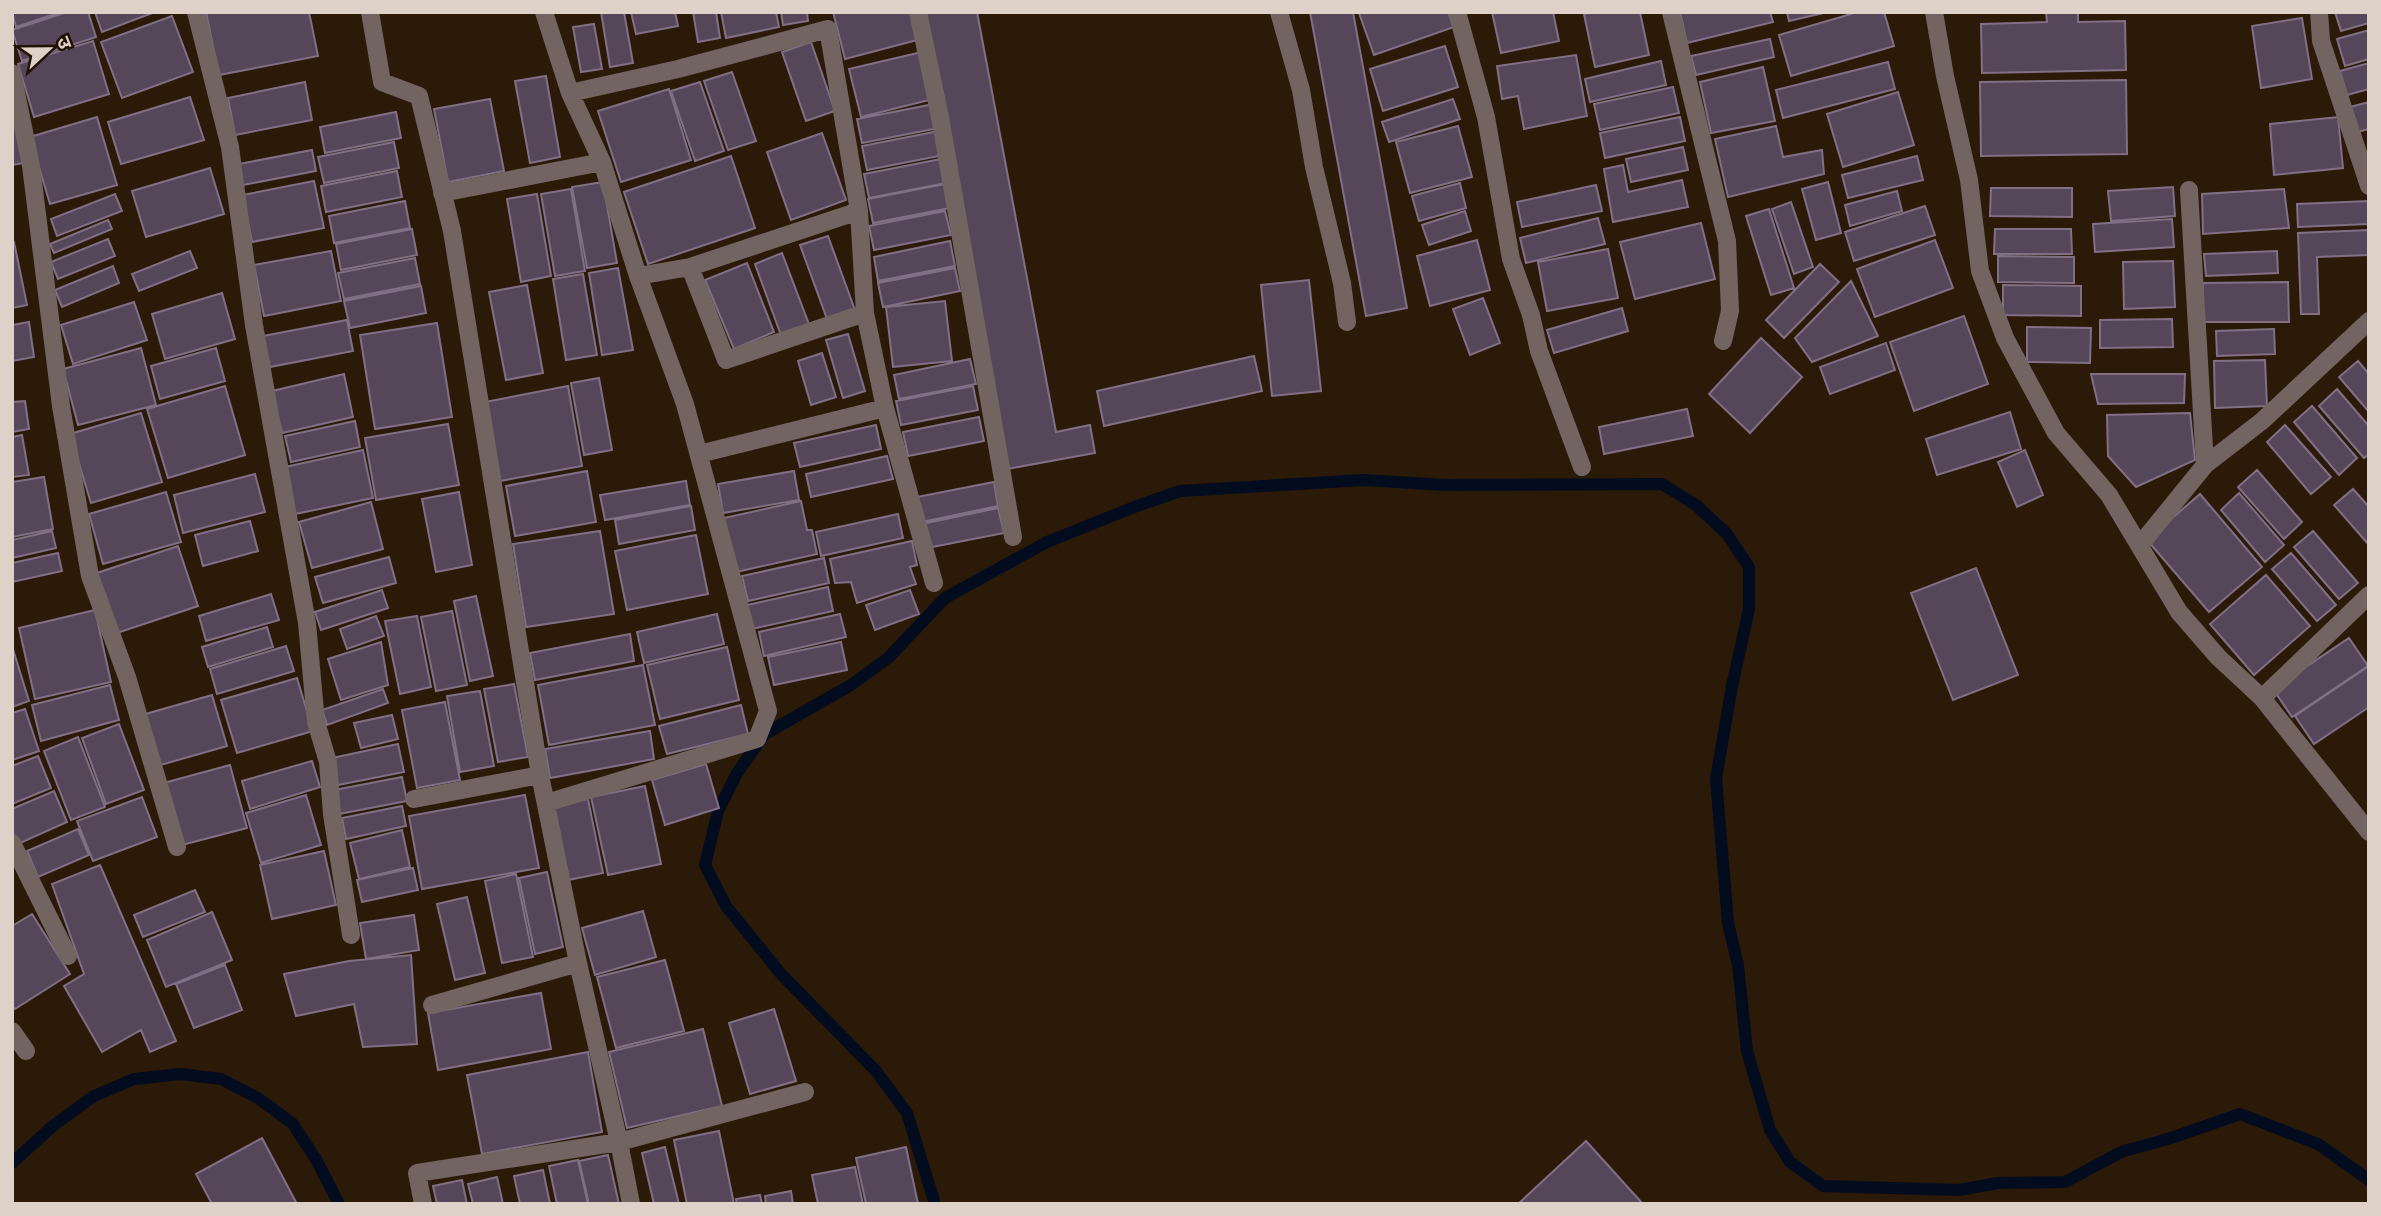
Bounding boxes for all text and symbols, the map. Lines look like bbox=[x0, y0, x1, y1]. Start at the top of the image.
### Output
north arrow bbox=[14, 14, 84, 84]
text: उ bbox=[51, 33, 79, 53]

